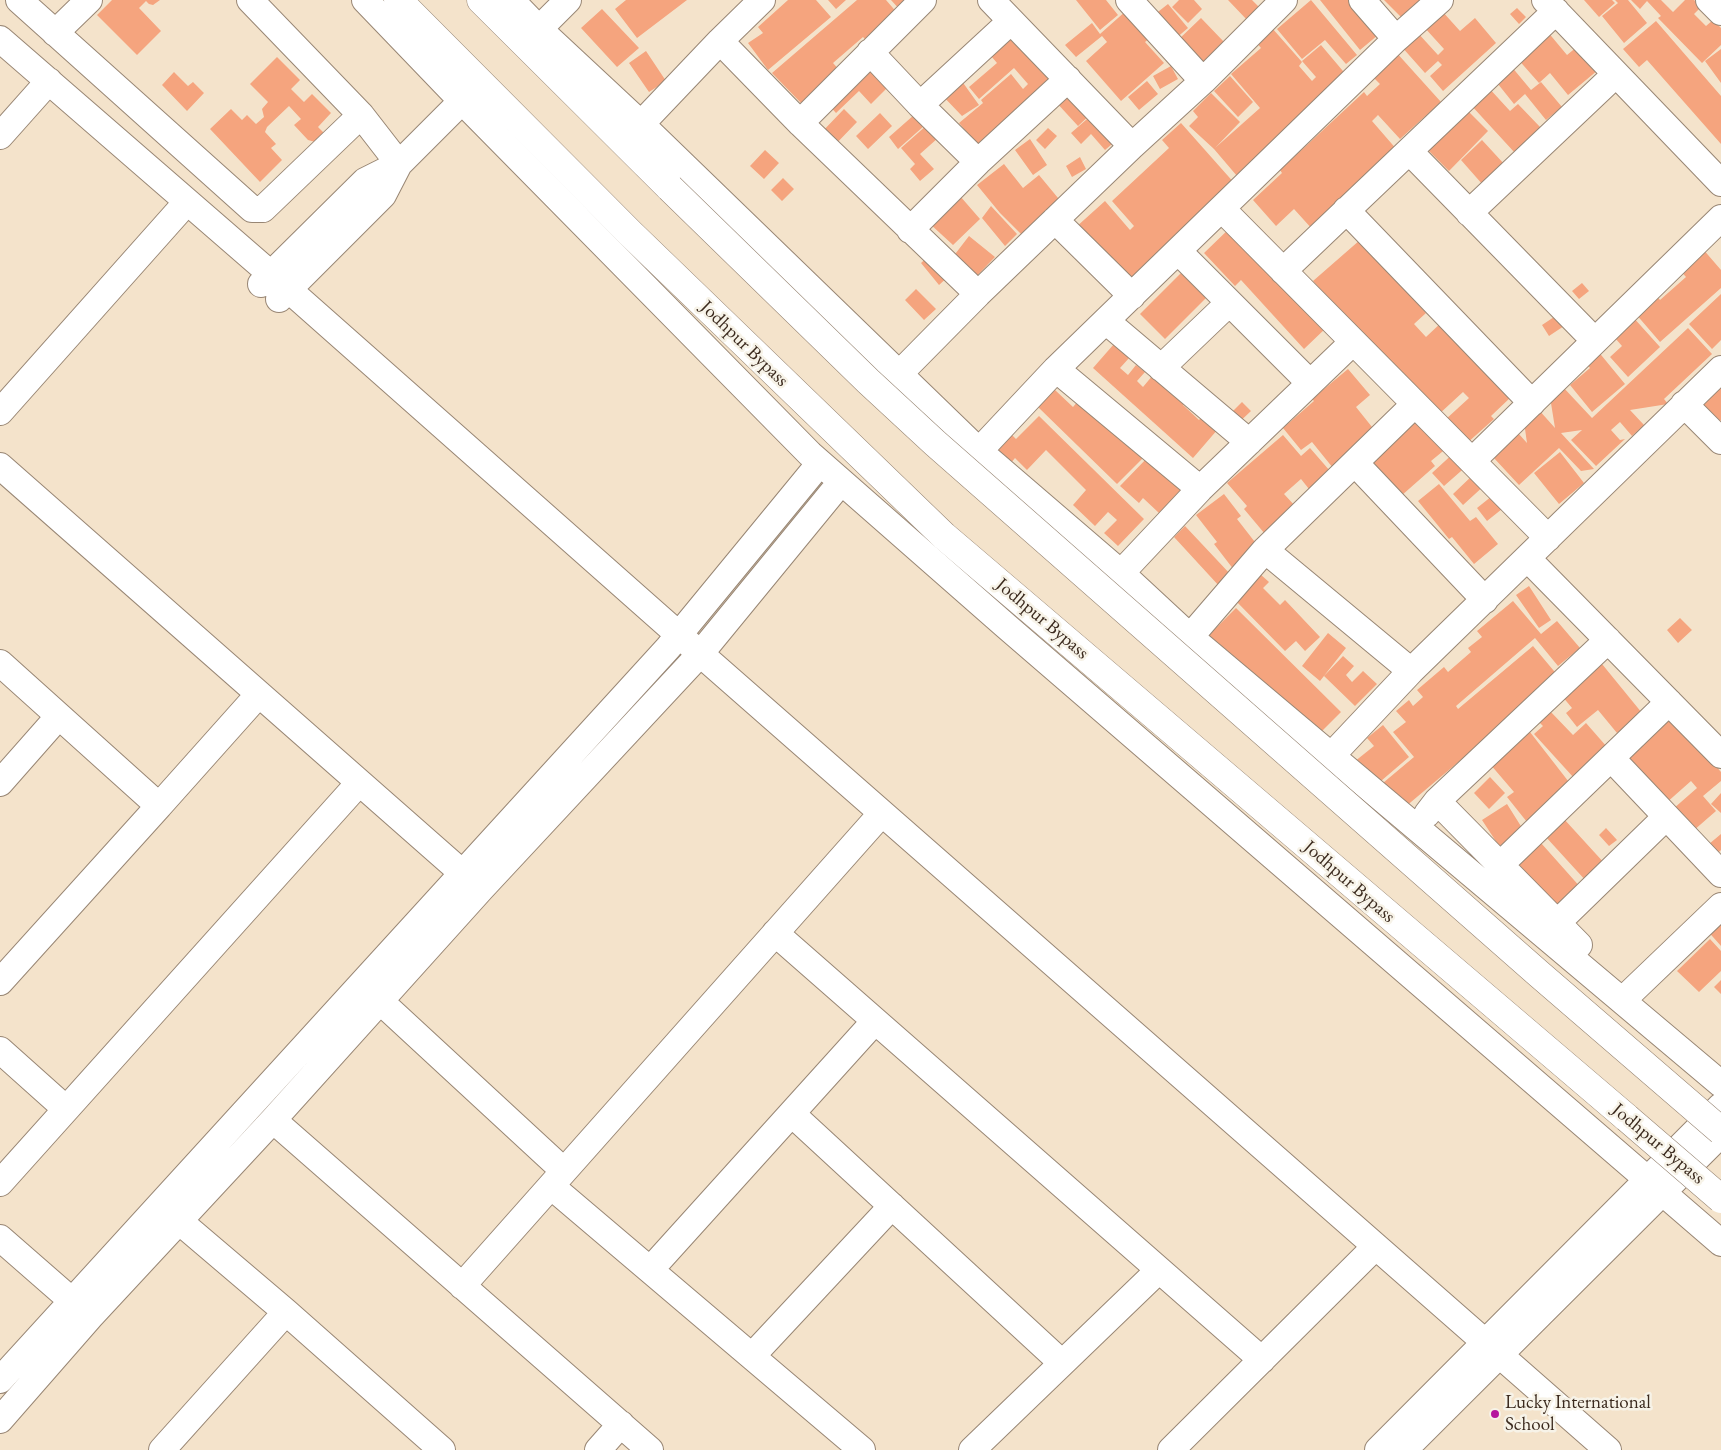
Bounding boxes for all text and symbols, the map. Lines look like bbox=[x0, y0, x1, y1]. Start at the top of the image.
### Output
street label: Jodhpur Bypass bbox=[695, 296, 793, 392]
street label: Jodhpur Bypass bbox=[991, 574, 1093, 664]
street label: Jodhpur Bypass bbox=[1298, 836, 1400, 928]
street label: Jodhpur Bypass bbox=[1607, 1099, 1709, 1189]
place label: Lucky International School bbox=[1505, 1392, 1651, 1436]
marker: Lucky International School bbox=[1489, 1408, 1501, 1420]

